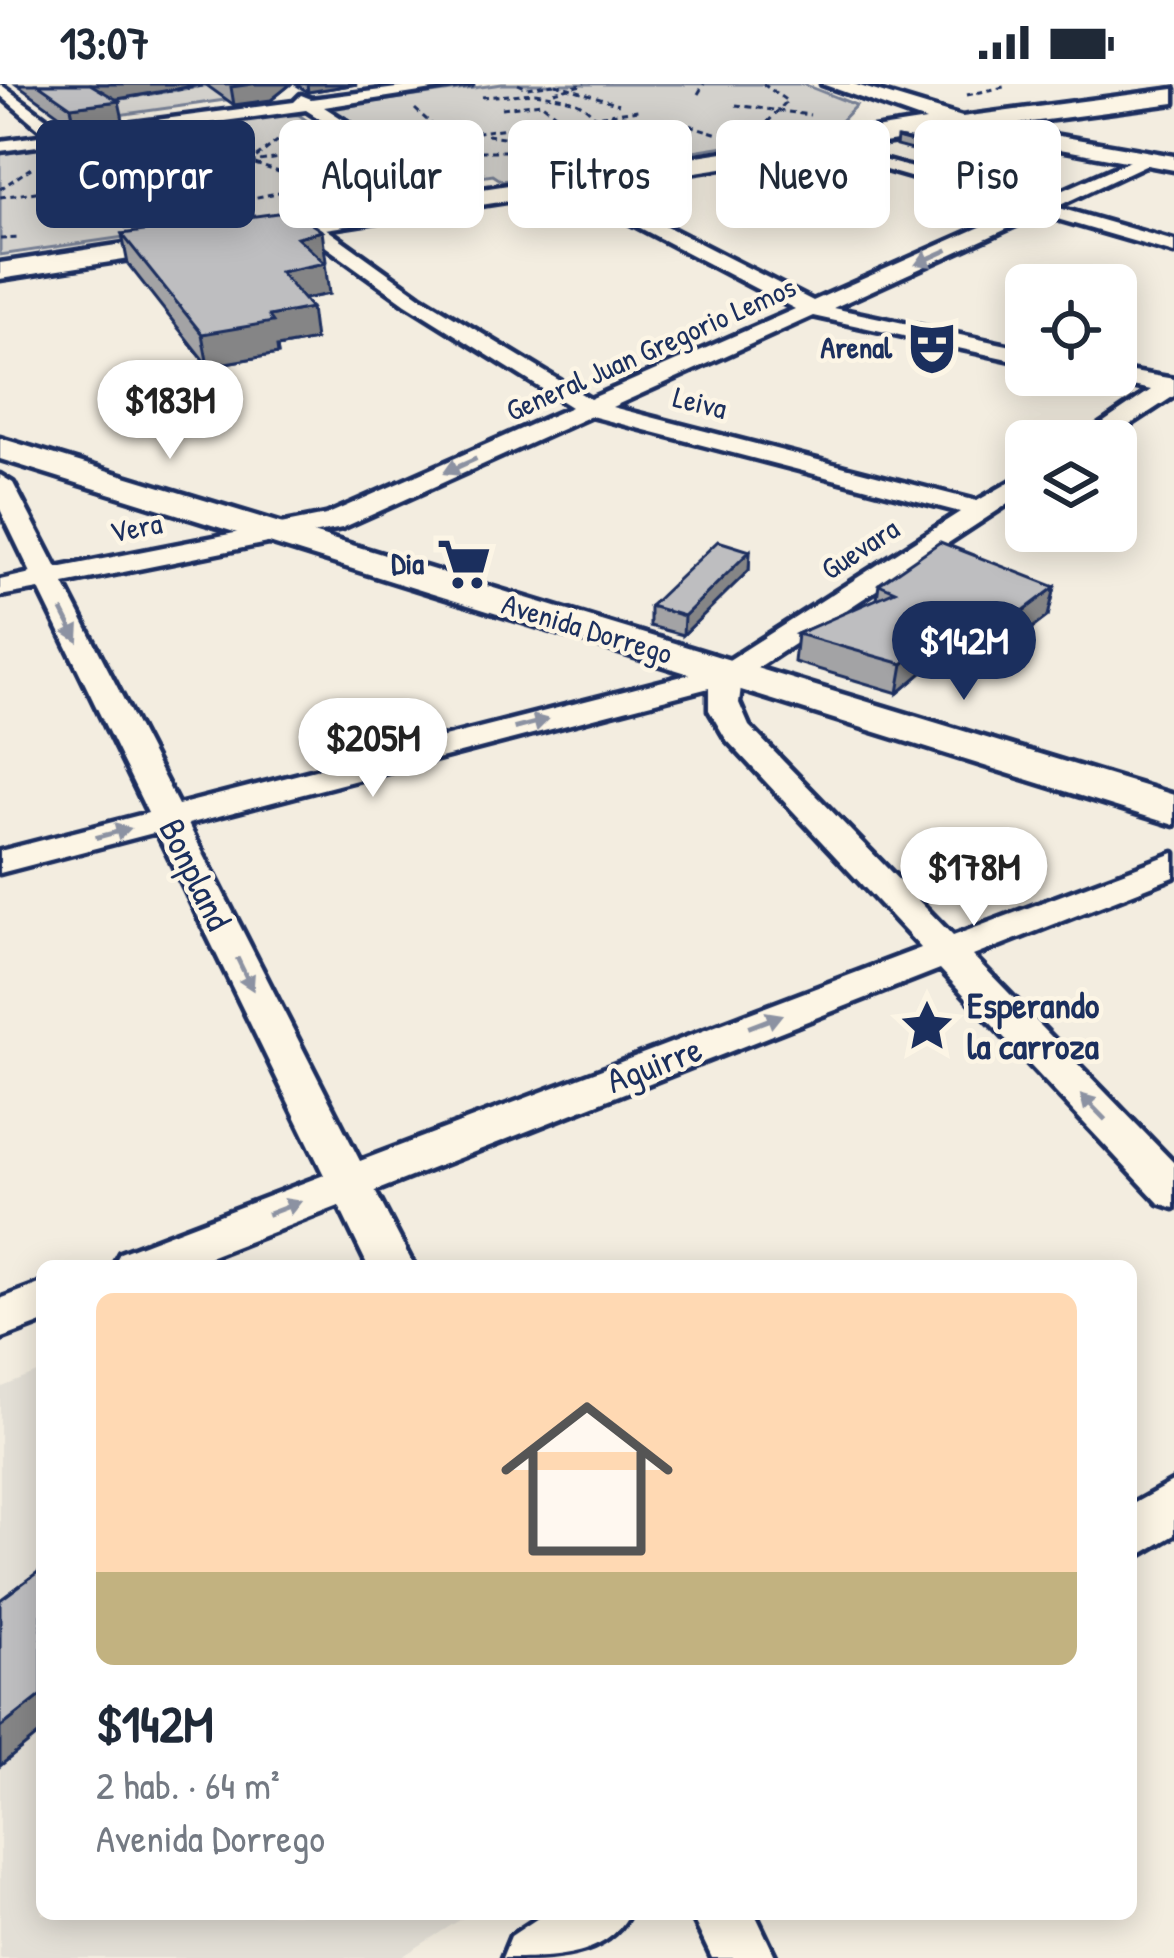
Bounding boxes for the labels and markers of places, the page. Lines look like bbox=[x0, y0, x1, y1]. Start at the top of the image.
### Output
theatre icon: Arenal bbox=[903, 319, 961, 377]
place label: Arenal bbox=[821, 327, 893, 367]
pin: $183M bbox=[86, 360, 254, 462]
supermarket icon: Dia bbox=[435, 535, 493, 593]
place label: Dia bbox=[391, 543, 424, 583]
pin: $142M bbox=[880, 601, 1048, 703]
pin: $205M bbox=[289, 698, 457, 800]
pin: $178M bbox=[890, 827, 1058, 929]
place label: Esperando la carroza bbox=[967, 980, 1100, 1070]
place icon: Esperando la carroza bbox=[898, 997, 956, 1055]

